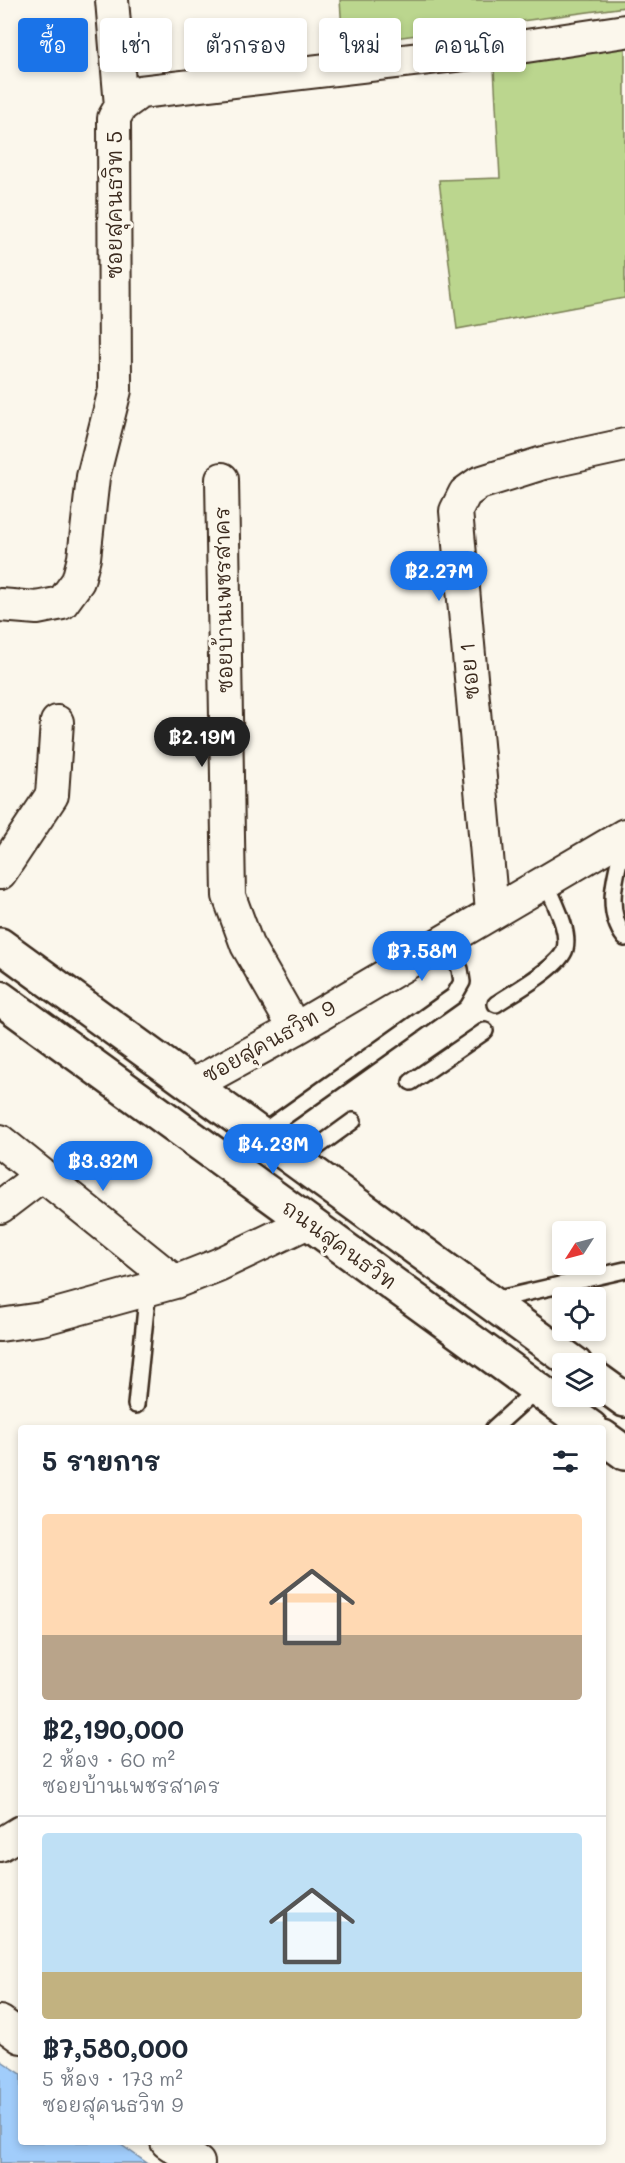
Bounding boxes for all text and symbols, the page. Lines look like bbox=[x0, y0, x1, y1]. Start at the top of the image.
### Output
chip: ซื้อ bbox=[18, 18, 88, 72]
chip: เช่า bbox=[100, 18, 172, 72]
chip: ตัวกรอง bbox=[184, 18, 307, 72]
chip: ใหม่ bbox=[319, 18, 401, 72]
chip: คอนโด bbox=[413, 18, 526, 72]
street label: ซอยสุคนธวิท 5 bbox=[100, 131, 131, 279]
street label: ซอยบ้านเพชรสาคร bbox=[207, 506, 238, 694]
pin: ฿2.27M bbox=[390, 551, 488, 602]
text: ฿2.27M bbox=[404, 557, 474, 583]
street label: ซอย 1 bbox=[453, 641, 484, 701]
pin: ฿2.19M bbox=[153, 717, 251, 768]
text: ฿2.19M bbox=[168, 723, 236, 749]
pin: ฿7.58M bbox=[373, 931, 471, 982]
text: ฿7.58M bbox=[386, 937, 458, 963]
street label: ซอยสุคนธวิท 9 bbox=[197, 993, 342, 1092]
pin: ฿4.23M bbox=[224, 1124, 322, 1175]
text: ฿4.23M bbox=[237, 1130, 309, 1156]
pin: ฿3.32M bbox=[54, 1141, 152, 1192]
text: ฿3.32M bbox=[68, 1147, 139, 1173]
street label: ถนนสุคนธวิท bbox=[275, 1193, 403, 1298]
north arrow bbox=[552, 1221, 606, 1275]
map controls bbox=[552, 1221, 606, 1407]
button: locate bbox=[552, 1287, 606, 1341]
button: layers bbox=[552, 1353, 606, 1407]
text: 5 รายการ bbox=[42, 1444, 161, 1478]
icon: filters bbox=[549, 1445, 582, 1478]
icon: home bbox=[258, 1553, 366, 1661]
text: ฿2,190,000 bbox=[42, 1712, 184, 1746]
text: 2 ห้อง · 60 m² bbox=[42, 1746, 175, 1772]
text: ซอยบ้านเพชรสาคร bbox=[42, 1772, 220, 1798]
icon: home bbox=[258, 1872, 366, 1980]
text: ฿7,580,000 bbox=[42, 2031, 188, 2065]
text: 5 ห้อง · 173 m² bbox=[42, 2065, 183, 2091]
text: ซอยสุคนธวิท 9 bbox=[42, 2091, 183, 2117]

